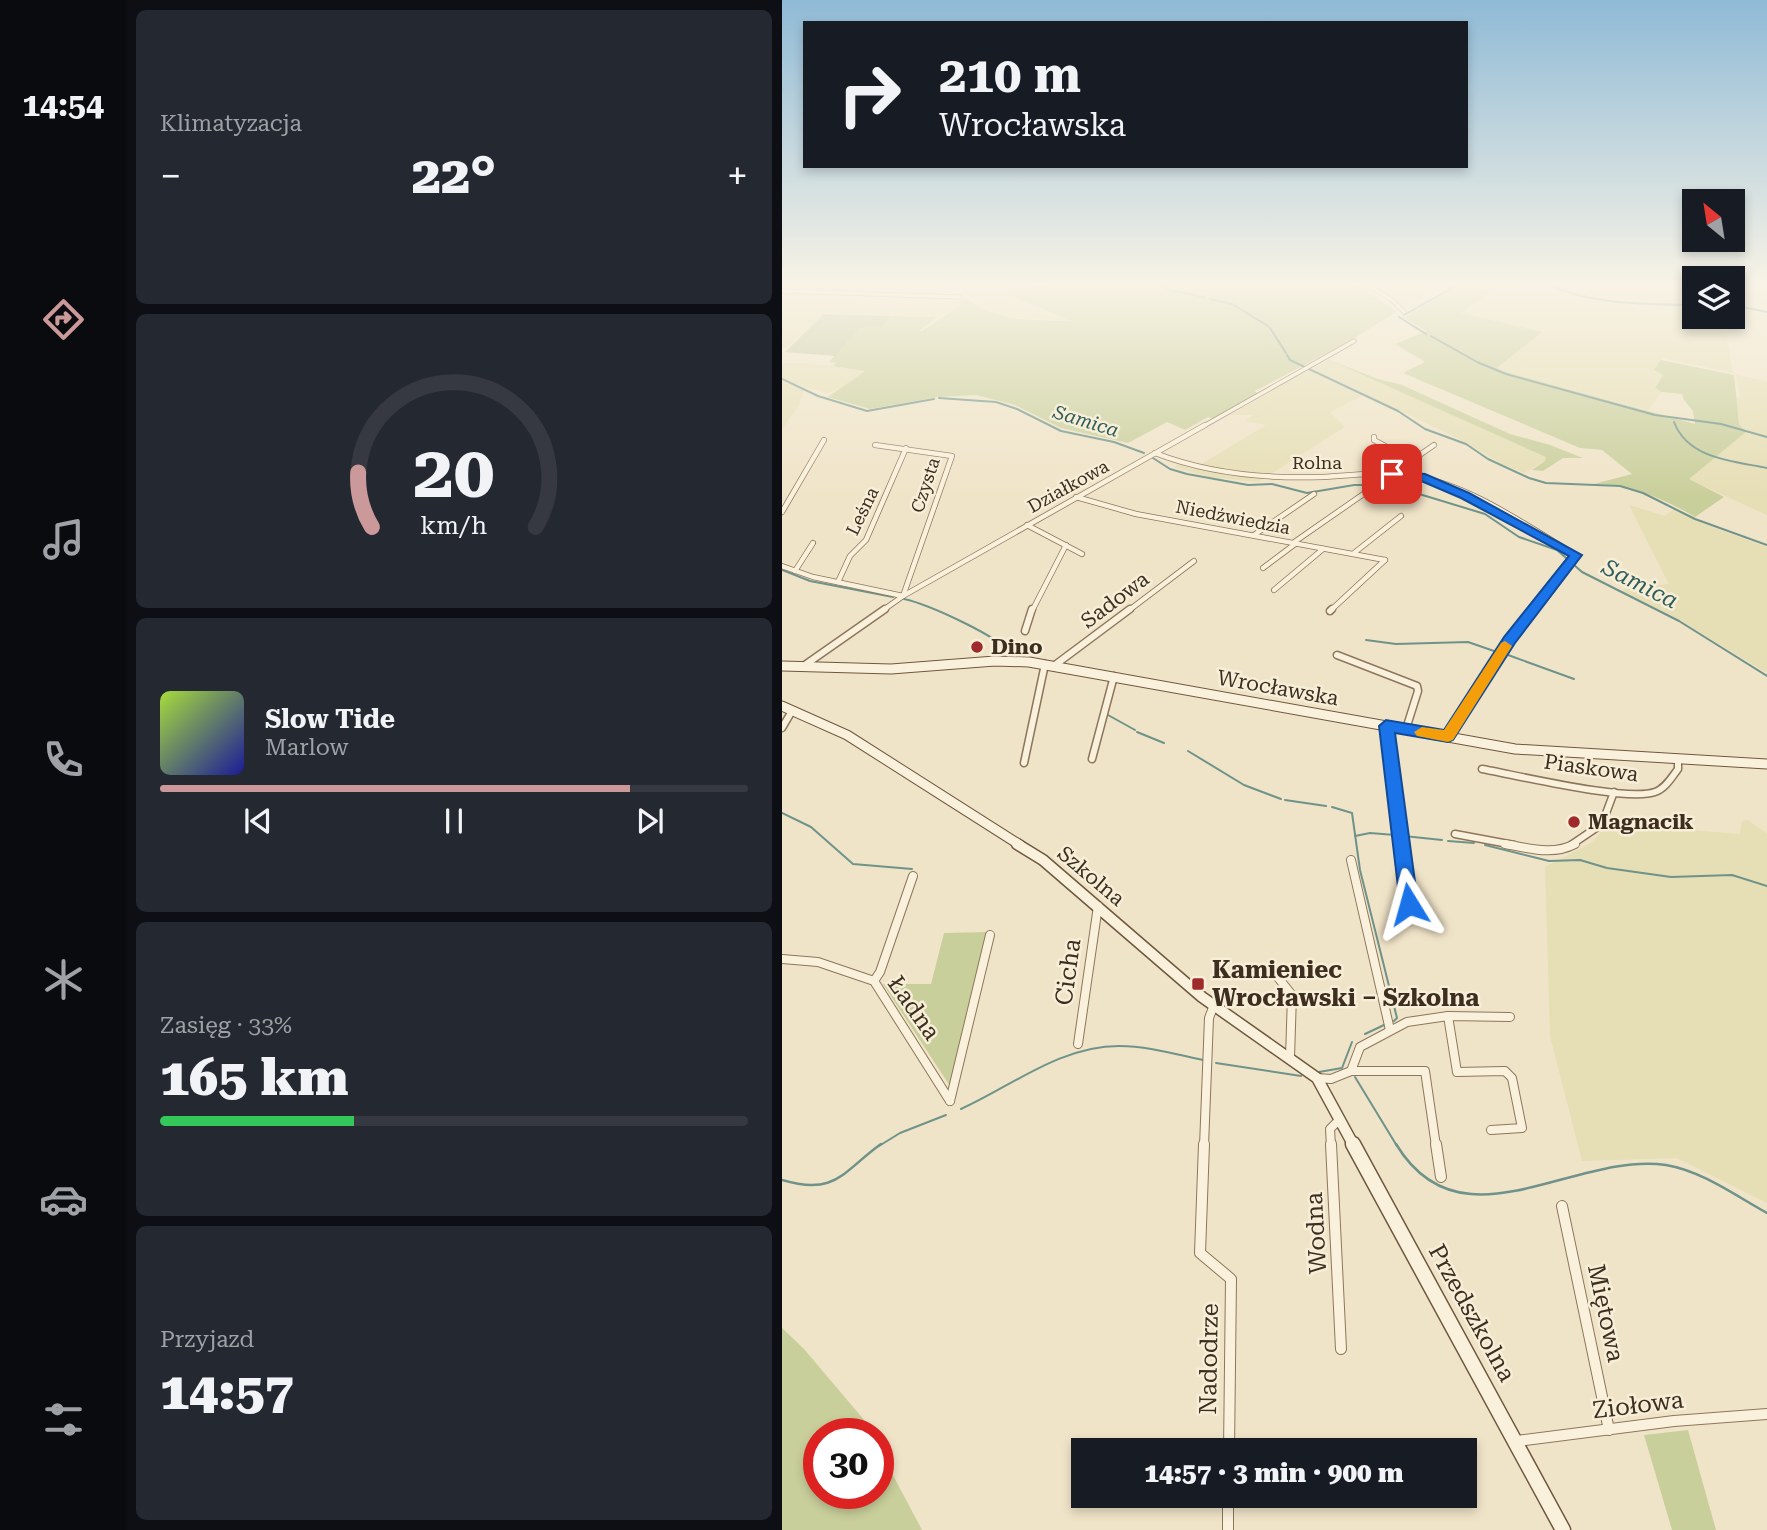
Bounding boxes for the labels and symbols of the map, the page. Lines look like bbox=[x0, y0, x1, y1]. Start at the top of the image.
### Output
north arrow bbox=[1682, 189, 1744, 252]
water label: Samica bbox=[1050, 400, 1122, 442]
pin bbox=[1362, 444, 1422, 504]
street label: Rolna bbox=[1292, 452, 1342, 473]
street label: Czysta bbox=[906, 454, 944, 515]
street label: Działkowa bbox=[1024, 455, 1112, 517]
street label: Leśna bbox=[841, 483, 883, 539]
street label: Niedźwiedzia bbox=[1174, 496, 1292, 538]
water label: Samica bbox=[1597, 553, 1683, 615]
street label: Sadowa bbox=[1076, 566, 1154, 633]
place label: Dino bbox=[991, 635, 1043, 659]
marker: Dino bbox=[969, 639, 985, 655]
street label: Wrocławska bbox=[1215, 666, 1341, 711]
street label: Piaskowa bbox=[1542, 749, 1640, 787]
place label: Magnacik bbox=[1588, 810, 1694, 834]
marker: Magnacik bbox=[1566, 814, 1582, 830]
street label: Szkolna bbox=[1053, 841, 1130, 911]
position arrow bbox=[1372, 867, 1446, 941]
street label: Cicha bbox=[1049, 937, 1087, 1007]
place label: Kamieniec Wrocławski – Szkolna bbox=[1212, 956, 1479, 1012]
street label: Ładna bbox=[882, 971, 946, 1045]
marker: Kamieniec Wrocławski – Szkolna bbox=[1190, 976, 1206, 992]
street label: Wodna bbox=[1300, 1191, 1332, 1275]
street label: Przedszkolna bbox=[1423, 1239, 1521, 1387]
street label: Miętowa bbox=[1582, 1262, 1630, 1364]
street label: Nadodrze bbox=[1194, 1303, 1224, 1415]
street label: Ziołowa bbox=[1591, 1386, 1685, 1424]
speed limit sign: 30 bbox=[803, 1418, 894, 1509]

